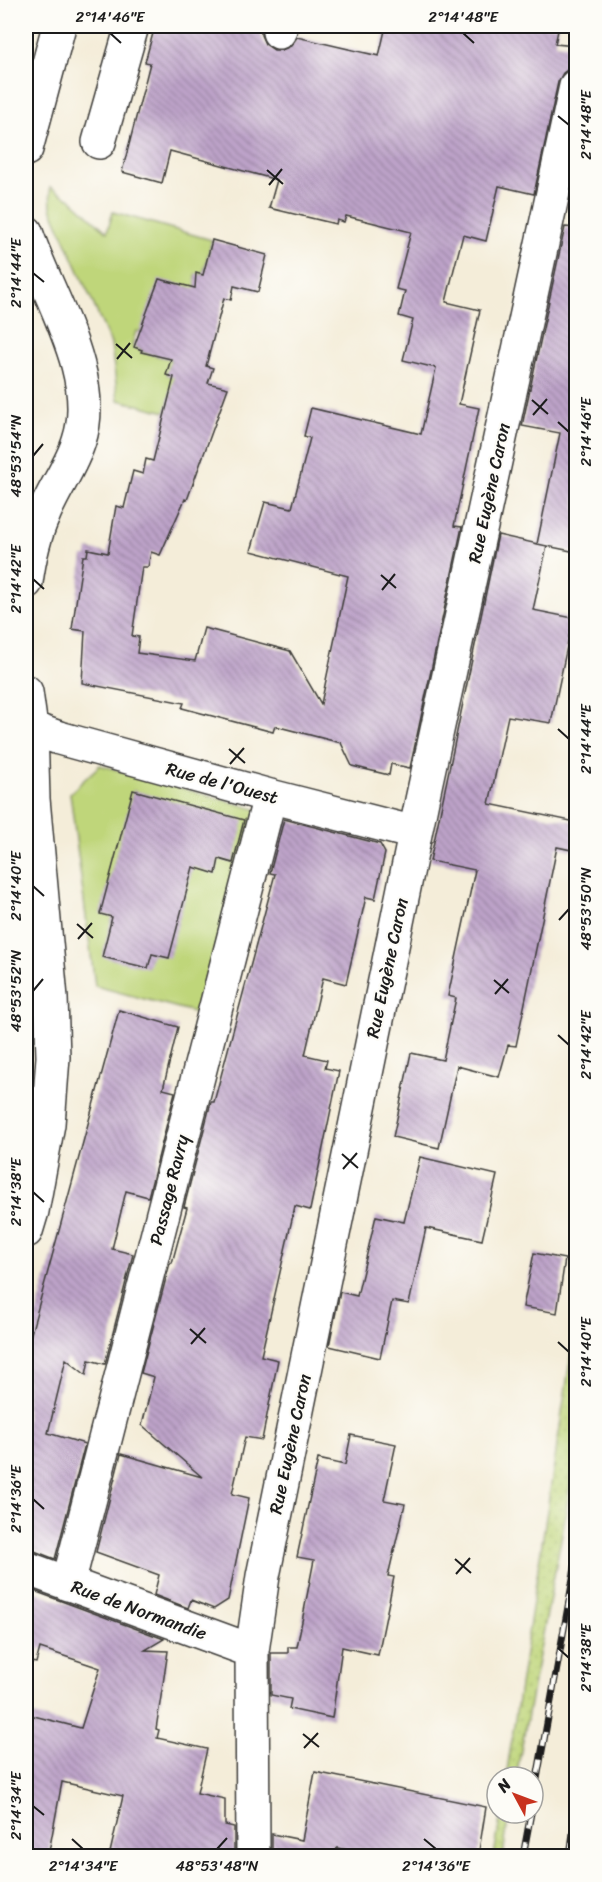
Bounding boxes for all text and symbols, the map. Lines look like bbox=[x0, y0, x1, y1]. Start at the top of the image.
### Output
text: 2°14'46"E bbox=[76, 4, 146, 30]
text: 2°14'48"E bbox=[428, 4, 499, 30]
text: 2°14'48"E bbox=[573, 89, 599, 160]
text: 2°14'44"E bbox=[3, 236, 29, 308]
text: 2°14'46"E bbox=[573, 396, 599, 466]
text: 48°53'54"N bbox=[3, 414, 29, 497]
street label: Rue Eugène Caron bbox=[459, 420, 520, 566]
text: 2°14'42"E bbox=[3, 543, 29, 614]
text: 2°14'44"E bbox=[573, 702, 599, 774]
street label: Rue de l'Ouest bbox=[162, 753, 282, 813]
text: 2°14'40"E bbox=[3, 849, 29, 921]
text: 48°53'50"N bbox=[573, 867, 599, 951]
street label: Rue Eugène Caron bbox=[357, 895, 418, 1041]
text: 48°53'52"N bbox=[3, 949, 29, 1032]
text: 2°14'42"E bbox=[573, 1009, 599, 1080]
street label: Passage Ravry bbox=[140, 1131, 198, 1249]
text: 2°14'38"E bbox=[3, 1156, 29, 1226]
text: 2°14'40"E bbox=[573, 1315, 599, 1387]
street label: Rue Eugène Caron bbox=[260, 1371, 321, 1517]
text: 2°14'36"E bbox=[3, 1463, 29, 1533]
street label: Rue de Normandie bbox=[67, 1571, 211, 1649]
text: 2°14'38"E bbox=[573, 1622, 599, 1692]
north arrow bbox=[485, 1765, 545, 1825]
text: 2°14'34"E bbox=[3, 1770, 29, 1840]
text: N bbox=[489, 1771, 519, 1800]
text: 2°14'34"E bbox=[49, 1853, 119, 1879]
text: 48°53'48"N bbox=[176, 1853, 259, 1879]
text: 2°14'36"E bbox=[402, 1853, 472, 1879]

